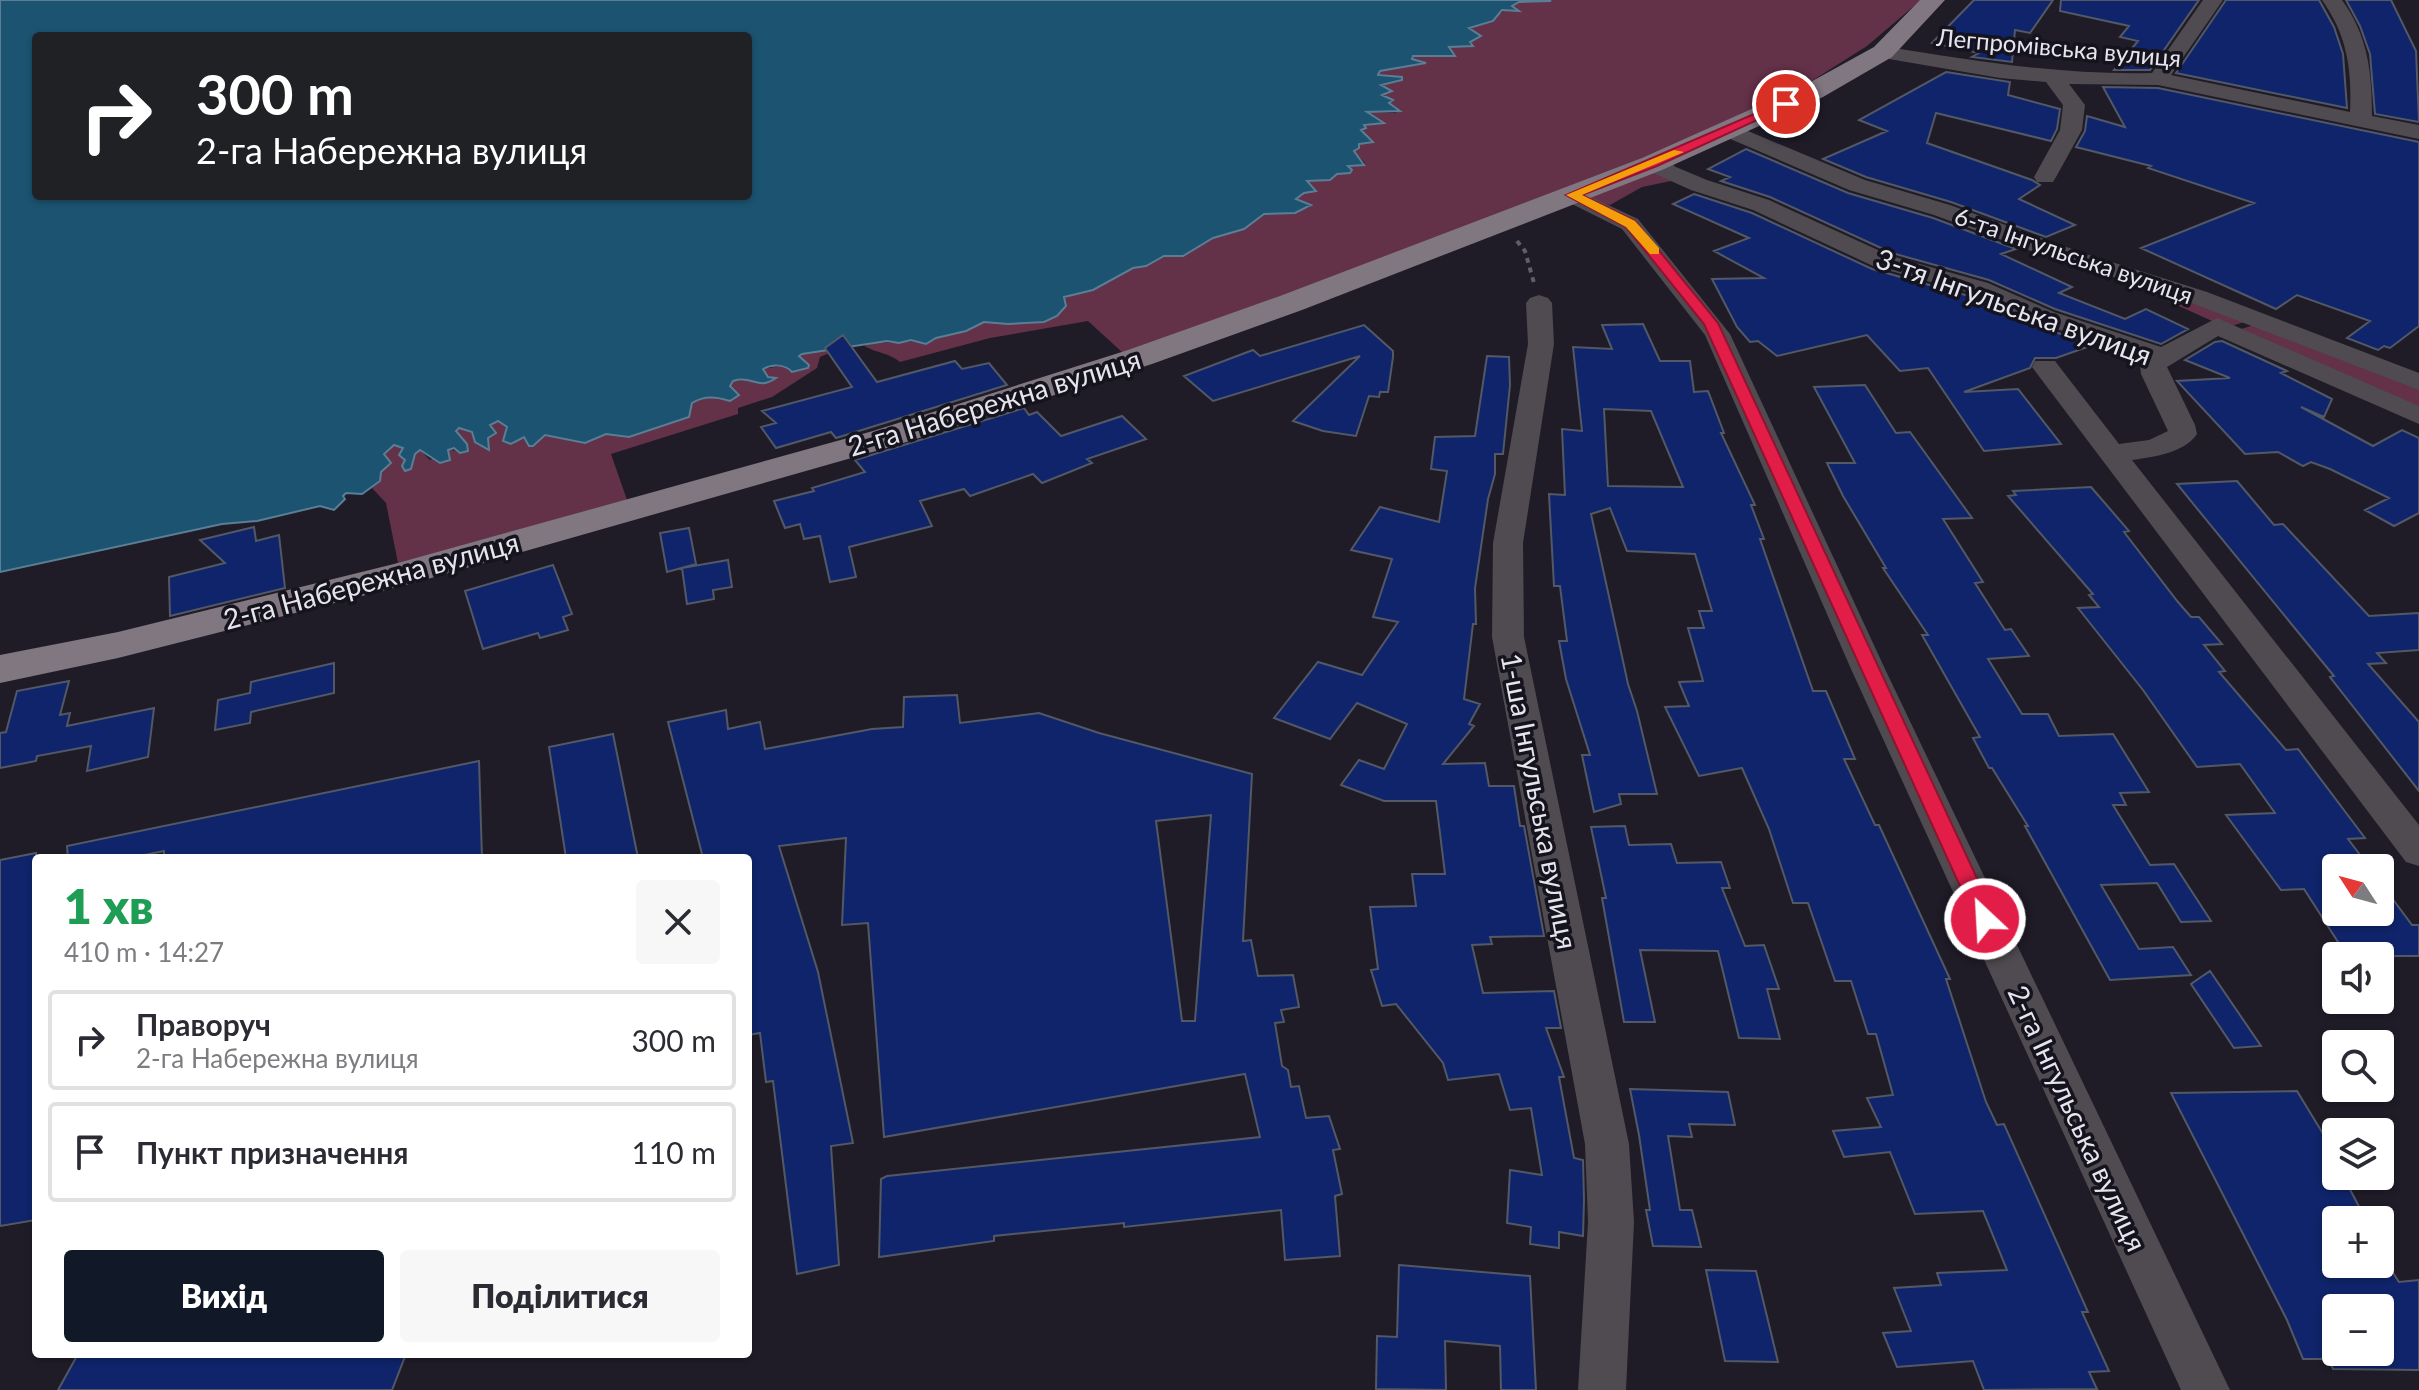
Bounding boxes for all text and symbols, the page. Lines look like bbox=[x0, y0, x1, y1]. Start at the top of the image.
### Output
street label: Легпромівська вулиця bbox=[1935, 22, 2182, 72]
text: 300 m bbox=[196, 60, 354, 127]
icon: right bbox=[64, 64, 168, 168]
pin bbox=[1752, 70, 1820, 138]
icon: arrive bbox=[1764, 82, 1808, 126]
text: 2-га Набережна вулиця bbox=[196, 128, 587, 172]
street label: 6-та Інгульська вулиця bbox=[1951, 201, 2197, 309]
street label: 3-тя Інгульська вулиця bbox=[1872, 240, 2156, 372]
street label: 2-га Набережна вулиця bbox=[844, 341, 1144, 463]
street label: 2-га Набережна вулиця bbox=[220, 524, 522, 636]
street label: 1-ша Інгульська вулиця bbox=[1495, 650, 1585, 952]
north arrow bbox=[2322, 854, 2394, 926]
map controls bbox=[2322, 854, 2394, 1366]
text: 1 хв bbox=[64, 877, 153, 934]
position arrow bbox=[1943, 877, 2027, 961]
button: close bbox=[636, 880, 720, 964]
text: 410 m · 14:27 bbox=[64, 936, 224, 968]
button: sound bbox=[2322, 942, 2394, 1014]
street label: 2-га Інгульська вулиця bbox=[2001, 980, 2155, 1256]
text: Праворуч bbox=[136, 1006, 271, 1042]
icon: right bbox=[68, 1018, 112, 1062]
text: 300 m bbox=[631, 1022, 716, 1058]
button: search bbox=[2322, 1030, 2394, 1102]
text: 2-га Набережна вулиця bbox=[136, 1042, 419, 1074]
button: layers bbox=[2322, 1118, 2394, 1190]
icon: arrive bbox=[68, 1130, 112, 1174]
text: Пункт призначення bbox=[136, 1134, 409, 1170]
text: 110 m bbox=[631, 1134, 716, 1170]
button: + bbox=[2322, 1206, 2394, 1278]
button: Вихід bbox=[64, 1250, 384, 1342]
button: Поділитися bbox=[400, 1250, 720, 1342]
button: − bbox=[2322, 1294, 2394, 1366]

